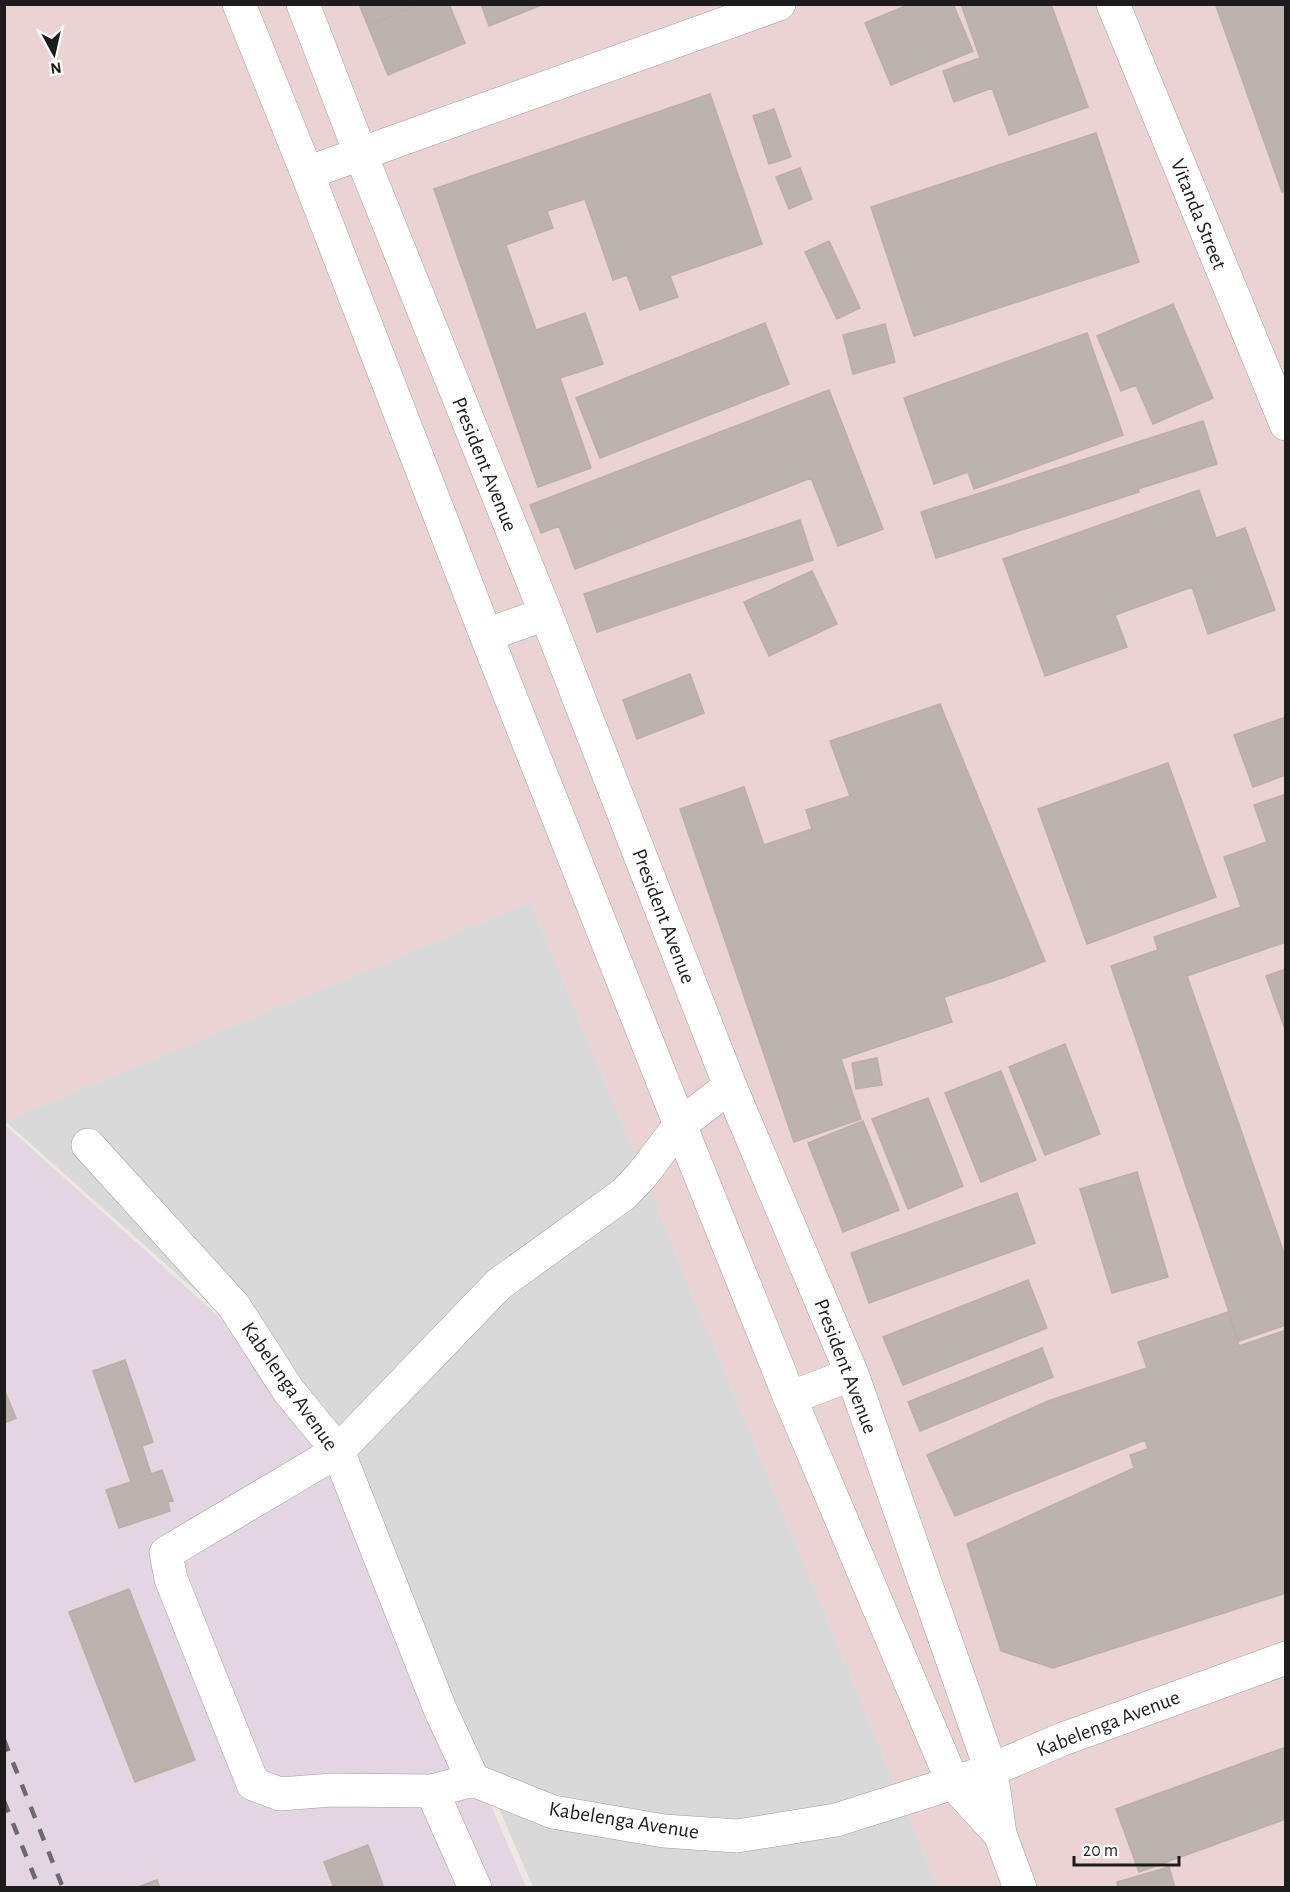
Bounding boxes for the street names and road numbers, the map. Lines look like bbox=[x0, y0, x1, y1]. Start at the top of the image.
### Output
street label: Vitanda Street bbox=[1167, 156, 1230, 273]
street label: President Avenue bbox=[448, 394, 521, 534]
street label: President Avenue bbox=[628, 846, 699, 987]
street label: President Avenue bbox=[810, 1296, 881, 1437]
street label: Kabelenga Avenue bbox=[238, 1318, 342, 1454]
street label: Kabelenga Avenue bbox=[1034, 1687, 1183, 1760]
street label: Kabelenga Avenue bbox=[547, 1798, 700, 1843]

